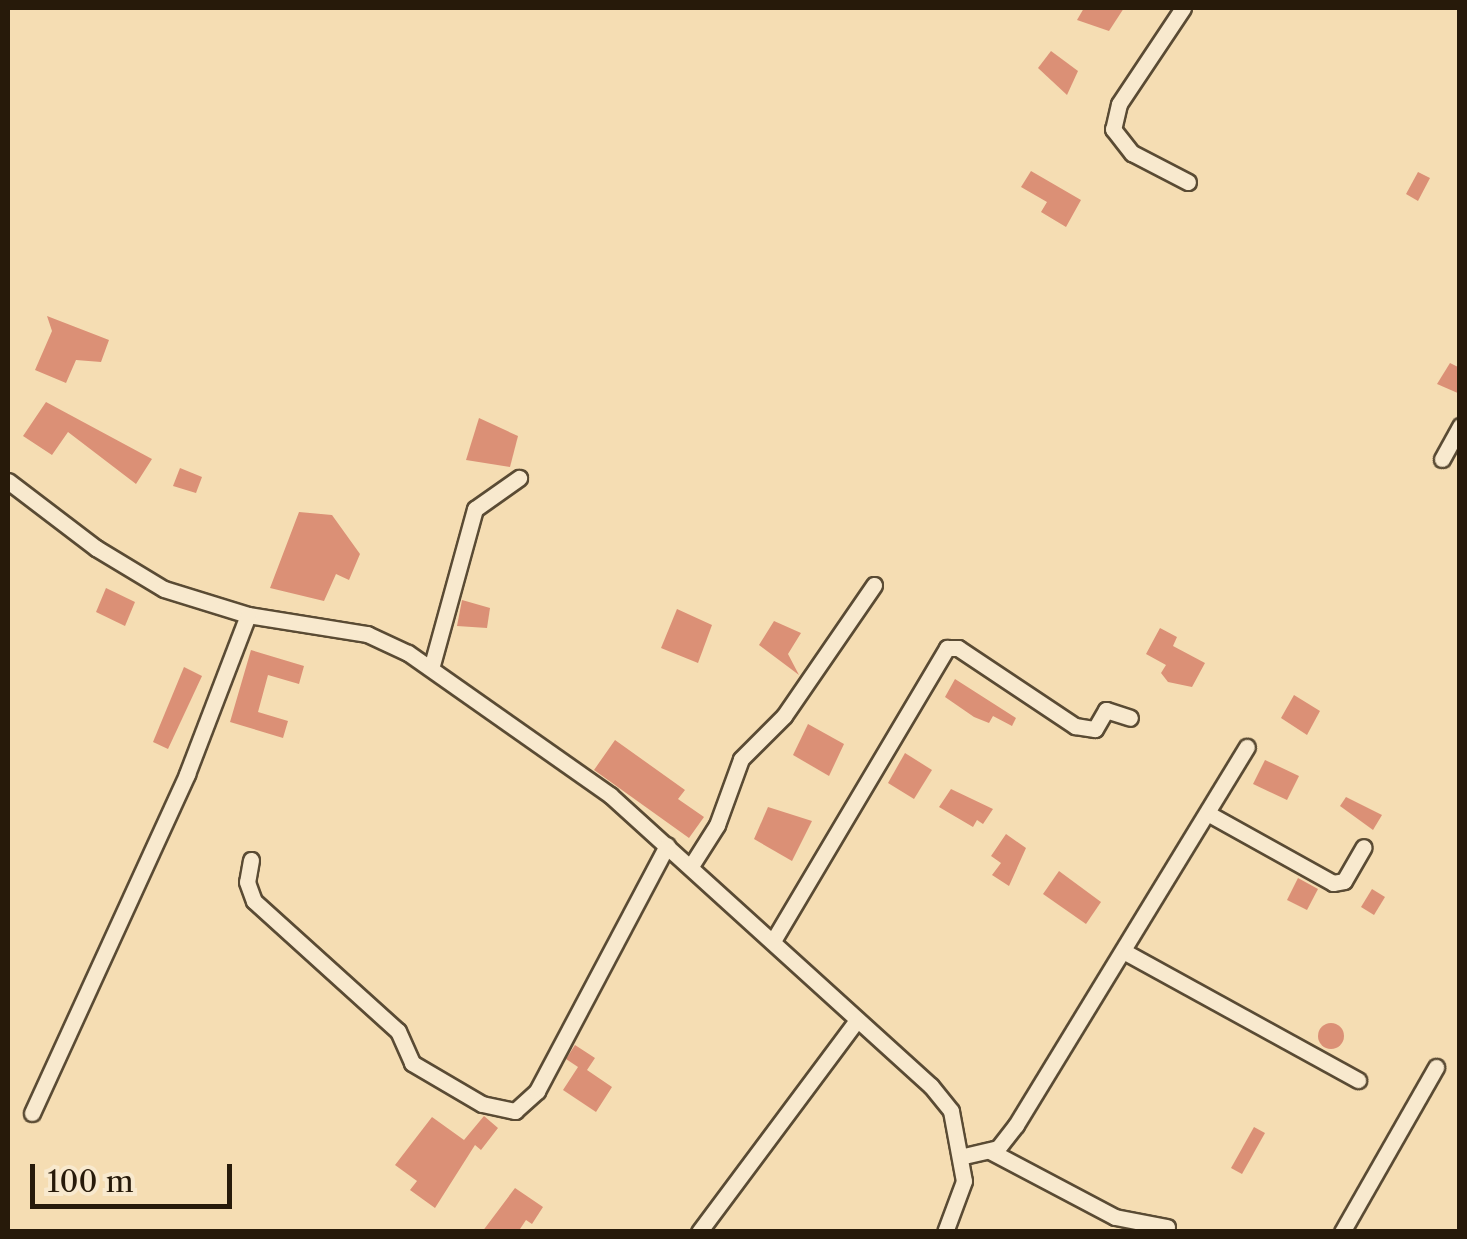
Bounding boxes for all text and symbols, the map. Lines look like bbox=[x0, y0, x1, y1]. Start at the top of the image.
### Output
scale bar bbox=[35, 1144, 238, 1206]
text: 100 m bbox=[47, 1163, 134, 1200]

